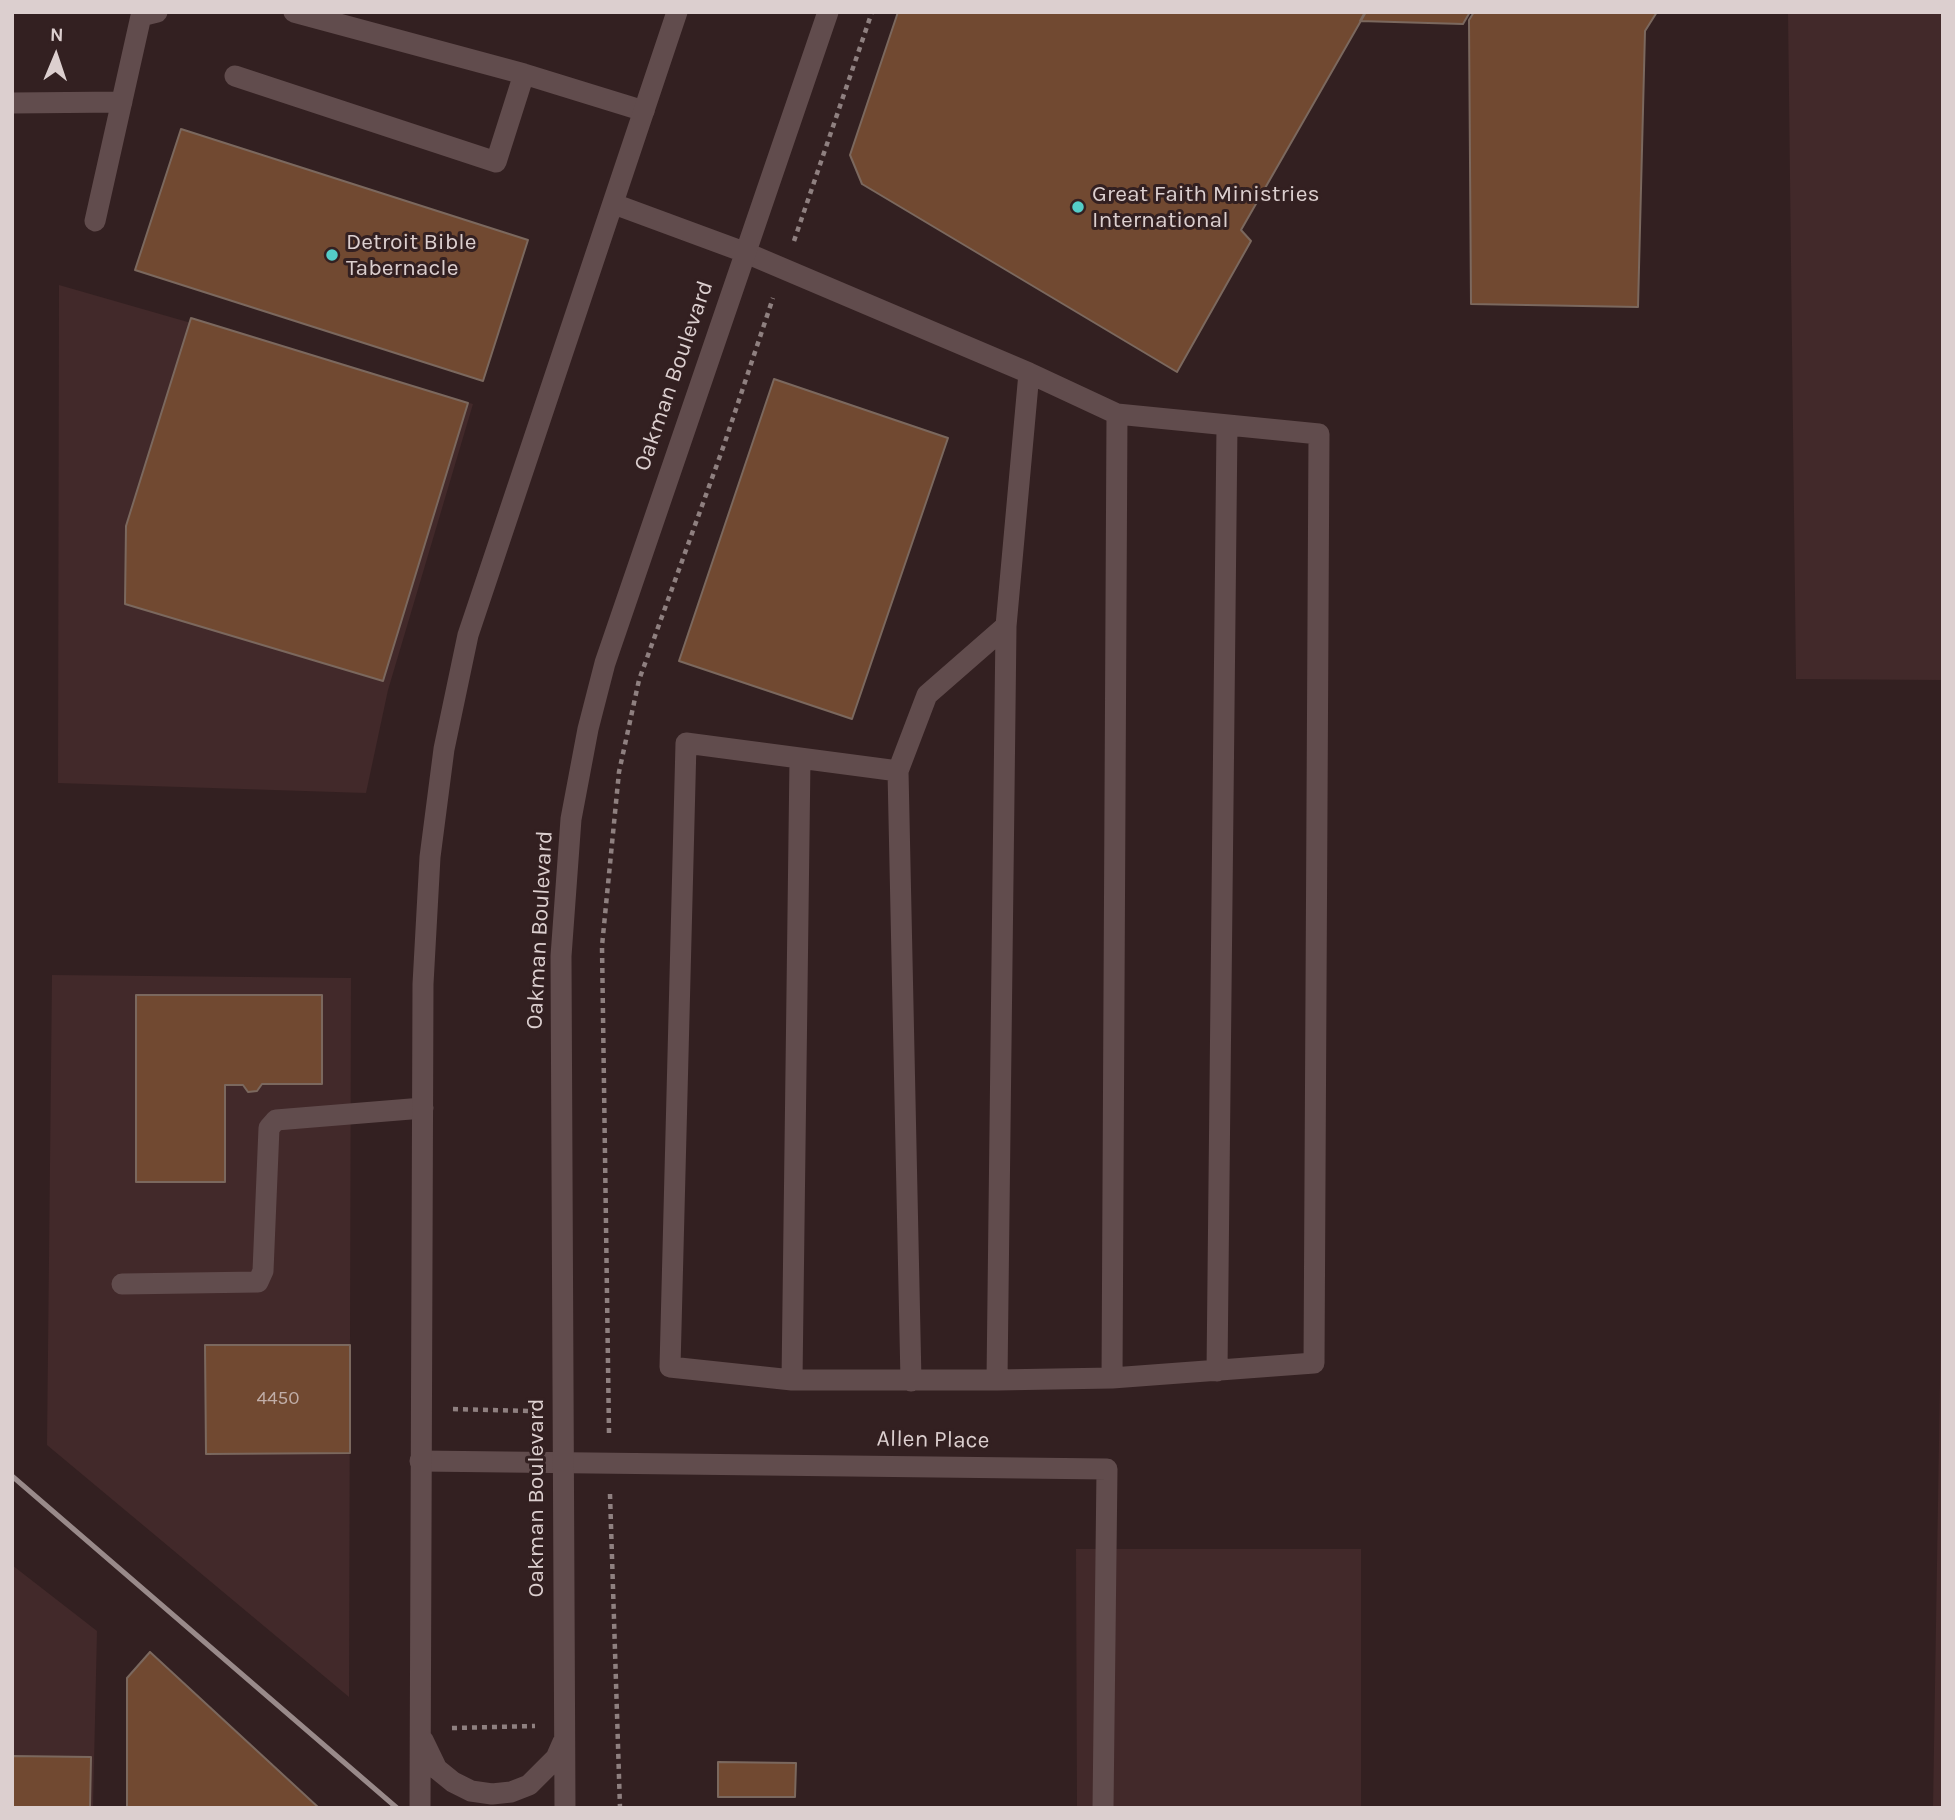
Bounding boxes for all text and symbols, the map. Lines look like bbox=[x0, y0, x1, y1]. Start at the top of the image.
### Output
north arrow bbox=[21, 21, 91, 91]
text: N bbox=[50, 24, 64, 46]
place label: Great Faith Ministries International bbox=[1092, 180, 1320, 234]
marker: Great Faith Ministries International bbox=[1070, 199, 1086, 215]
place label: Detroit Bible Tabernacle bbox=[346, 228, 477, 282]
marker: Detroit Bible Tabernacle bbox=[324, 247, 340, 263]
street label: Oakman Boulevard bbox=[629, 277, 719, 475]
street label: Oakman Boulevard bbox=[521, 830, 559, 1030]
house number: 4450 bbox=[256, 1388, 300, 1410]
street label: Oakman Boulevard bbox=[522, 1398, 550, 1598]
street label: Allen Place bbox=[876, 1425, 990, 1455]

